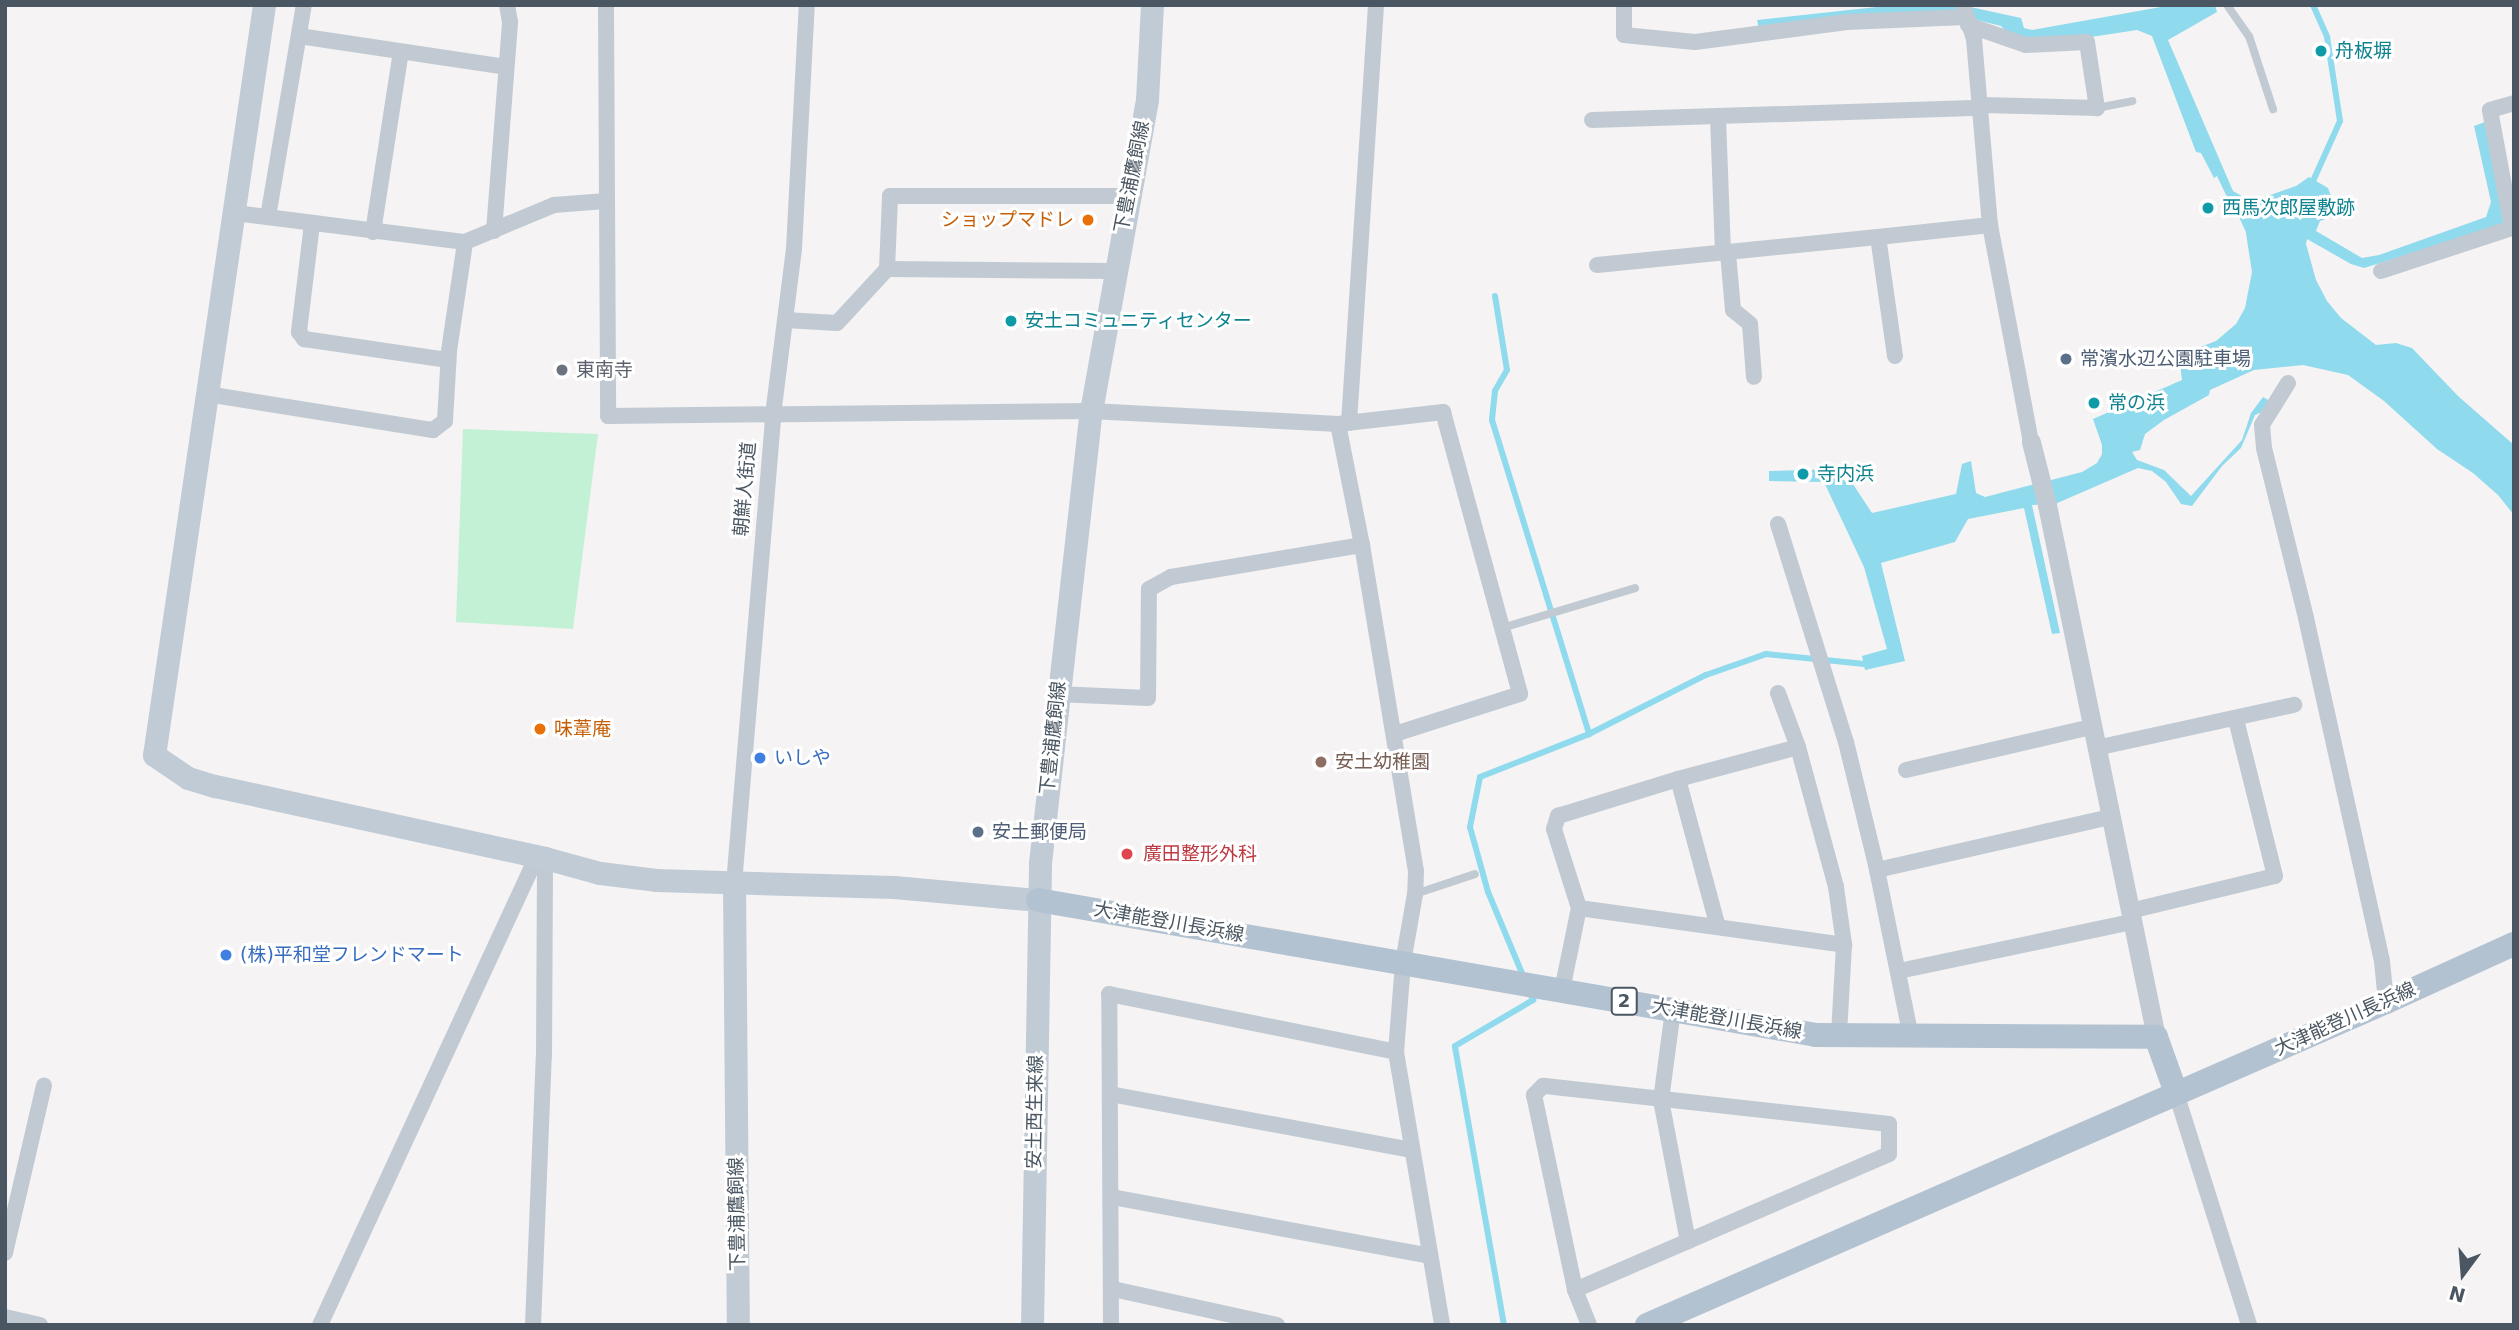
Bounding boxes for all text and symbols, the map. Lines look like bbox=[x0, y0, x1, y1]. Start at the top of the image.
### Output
place label: 舟板塀 bbox=[2335, 40, 2392, 62]
marker: 舟板塀 bbox=[2313, 43, 2329, 59]
street label: 下豊浦鷹飼線 bbox=[1110, 119, 1154, 235]
place label: 西馬次郎屋敷跡 bbox=[2222, 197, 2355, 219]
marker: 西馬次郎屋敷跡 bbox=[2200, 200, 2216, 216]
place label: ショップマドレ bbox=[941, 209, 1074, 231]
marker: ショップマドレ bbox=[1080, 212, 1096, 228]
place label: 安土コミュニティセンター bbox=[1025, 310, 1253, 332]
marker: 安土コミュニティセンター bbox=[1003, 313, 1019, 329]
place label: 常濱水辺公園駐車場 bbox=[2080, 348, 2251, 370]
marker: 常濱水辺公園駐車場 bbox=[2058, 351, 2074, 367]
place label: 東南寺 bbox=[576, 359, 633, 381]
marker: 東南寺 bbox=[554, 362, 570, 378]
place label: 常の浜 bbox=[2108, 392, 2165, 414]
marker: 常の浜 bbox=[2086, 395, 2102, 411]
street label: 朝鮮人街道 bbox=[730, 441, 760, 537]
place label: 寺内浜 bbox=[1817, 463, 1874, 485]
marker: 寺内浜 bbox=[1795, 466, 1811, 482]
street label: 下豊浦鷹飼線 bbox=[1036, 680, 1070, 796]
place label: 味葦庵 bbox=[554, 718, 611, 740]
marker: 味葦庵 bbox=[532, 721, 548, 737]
place label: いしや bbox=[774, 747, 831, 769]
marker: いしや bbox=[752, 750, 768, 766]
place label: 安土幼稚園 bbox=[1335, 751, 1430, 773]
marker: 安土幼稚園 bbox=[1313, 754, 1329, 770]
place label: 安土郵便局 bbox=[992, 821, 1087, 843]
marker: 安土郵便局 bbox=[970, 824, 986, 840]
place label: 廣田整形外科 bbox=[1143, 843, 1257, 865]
marker: 廣田整形外科 bbox=[1117, 844, 1137, 864]
street label: 大津能登川長浜線 bbox=[1092, 898, 1246, 946]
place label: (株)平和堂フレンドマート bbox=[240, 944, 464, 966]
marker: (株)平和堂フレンドマート bbox=[218, 947, 234, 963]
street label: 大津能登川長浜線 bbox=[2271, 978, 2419, 1060]
road number: 2 bbox=[1610, 986, 1638, 1016]
street label: 大津能登川長浜線 bbox=[1650, 995, 1804, 1043]
street label: 安土西生来線 bbox=[1023, 1055, 1047, 1169]
street label: 下豊浦鷹飼線 bbox=[725, 1157, 749, 1271]
north arrow bbox=[2428, 1239, 2498, 1309]
text: N bbox=[2447, 1281, 2468, 1307]

